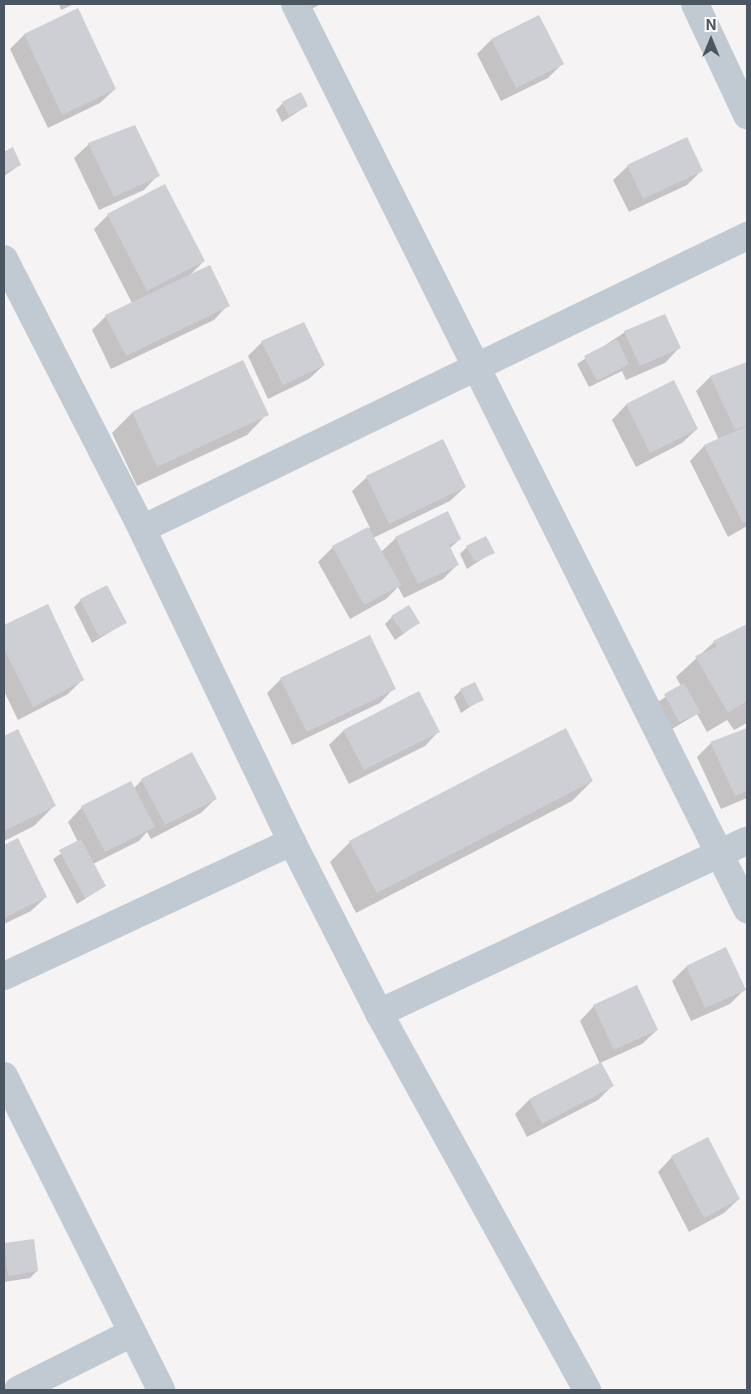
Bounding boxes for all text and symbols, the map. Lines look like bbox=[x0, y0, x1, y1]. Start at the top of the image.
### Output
north arrow bbox=[686, 15, 736, 65]
text: N bbox=[706, 16, 716, 33]

